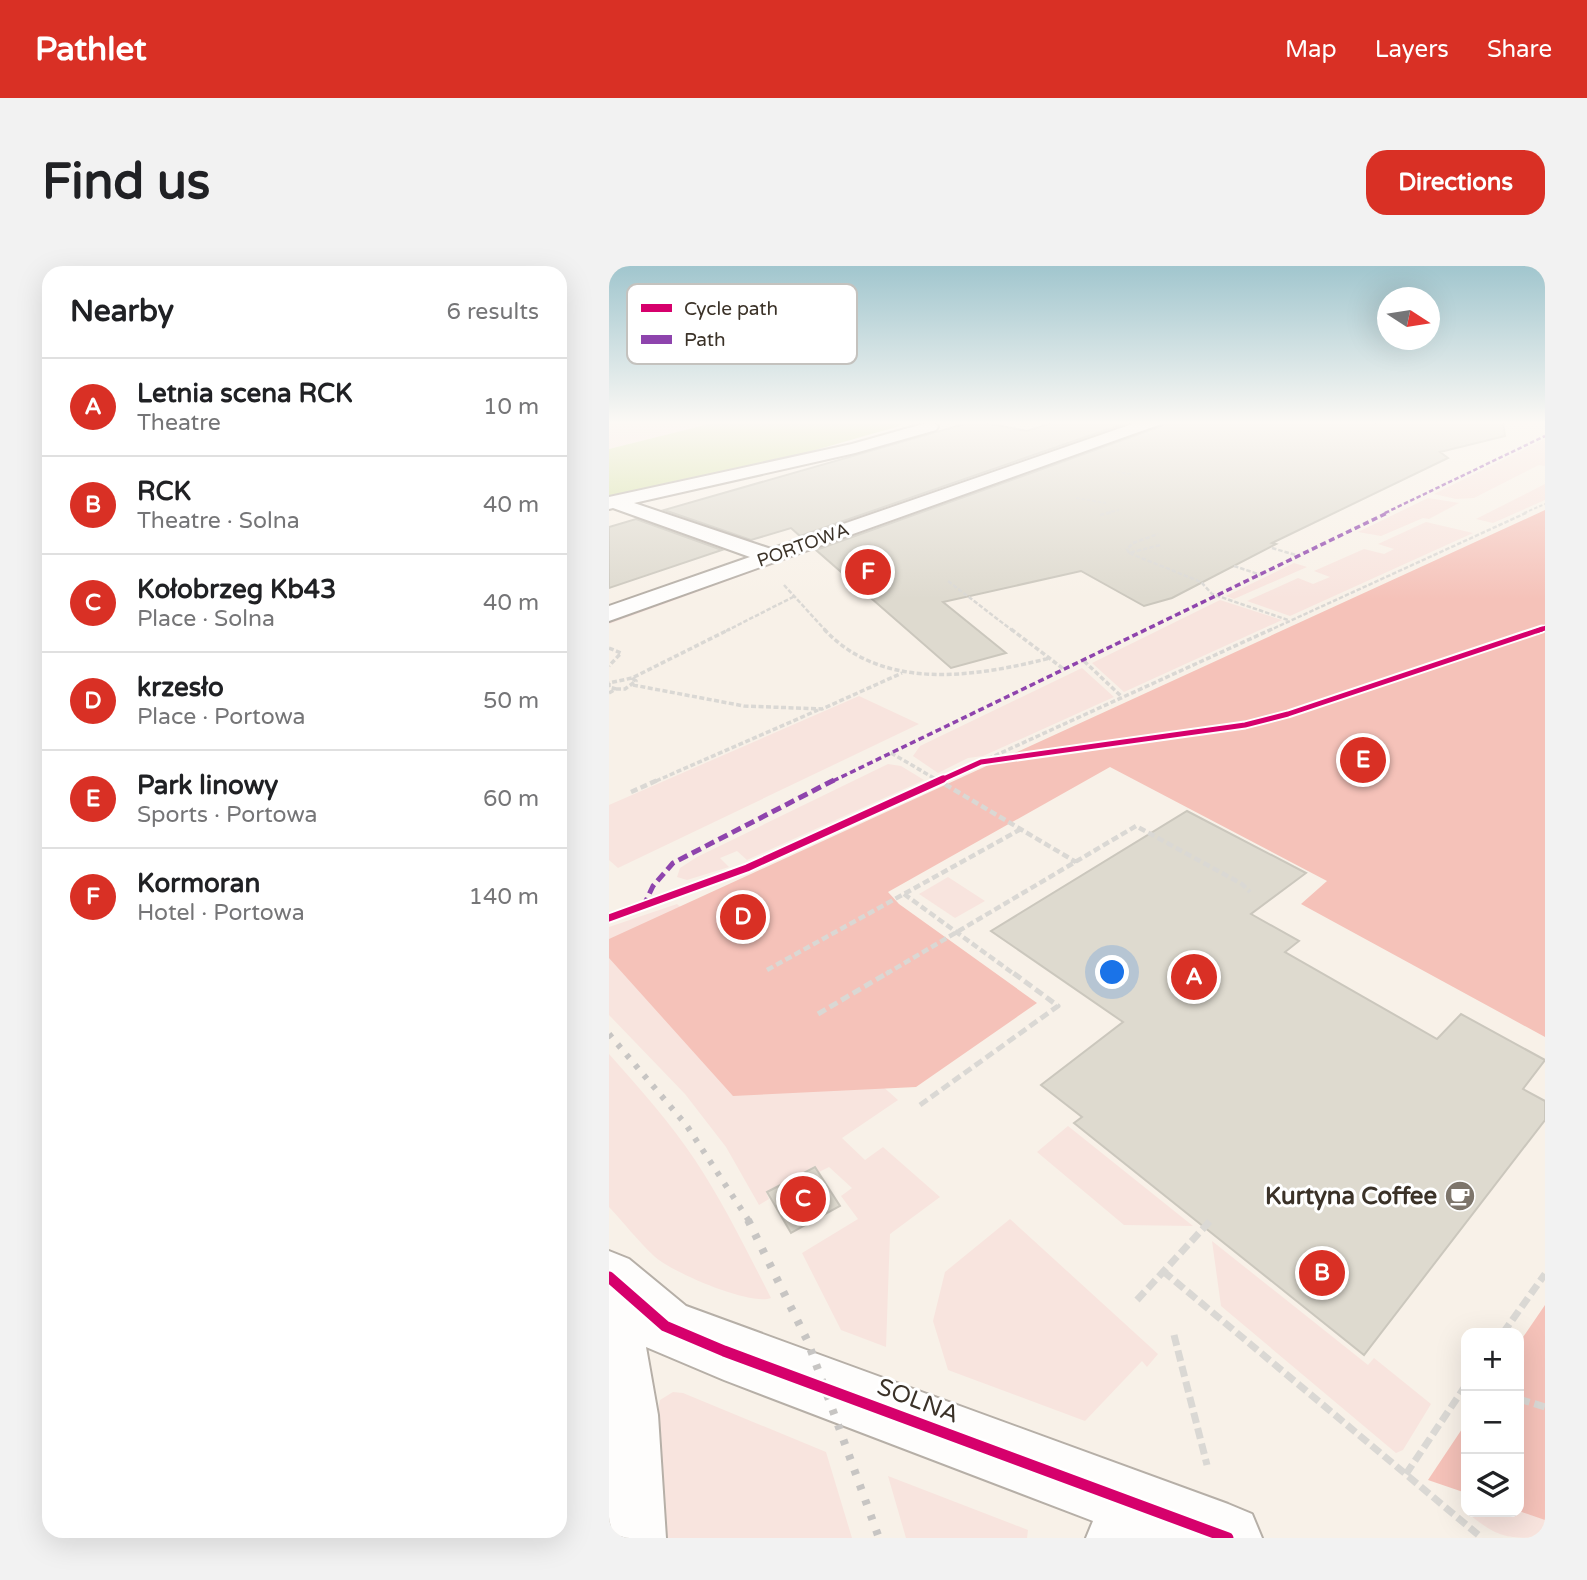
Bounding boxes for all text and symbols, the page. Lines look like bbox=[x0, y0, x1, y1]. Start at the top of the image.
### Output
text: Pathlet bbox=[35, 30, 147, 69]
text: Map bbox=[1285, 35, 1337, 64]
text: Layers bbox=[1375, 35, 1449, 64]
text: Share bbox=[1487, 35, 1552, 64]
button: Directions bbox=[1366, 150, 1545, 215]
text: Find us bbox=[42, 153, 210, 212]
legend bbox=[627, 284, 857, 364]
north arrow bbox=[1377, 287, 1440, 350]
text: Nearby bbox=[70, 293, 174, 330]
text: 6 results bbox=[446, 298, 539, 326]
text: Cycle path bbox=[684, 298, 778, 320]
text: Path bbox=[684, 329, 726, 351]
text: Letnia scena RCK bbox=[137, 378, 352, 409]
text: A bbox=[84, 393, 102, 421]
text: 10 m bbox=[483, 393, 539, 421]
text: Theatre bbox=[137, 409, 221, 437]
text: RCK bbox=[137, 476, 191, 507]
text: B bbox=[85, 491, 101, 519]
text: 40 m bbox=[483, 491, 539, 519]
text: Theatre · Solna bbox=[137, 507, 300, 535]
street label: PORTOWA bbox=[754, 518, 852, 572]
pin: F bbox=[845, 546, 891, 598]
text: Kołobrzeg Kb43 bbox=[137, 574, 336, 605]
text: C bbox=[85, 589, 101, 617]
text: 40 m bbox=[483, 589, 539, 617]
text: Place · Solna bbox=[137, 605, 275, 633]
text: krzesło bbox=[137, 672, 224, 703]
text: D bbox=[84, 687, 102, 715]
text: 50 m bbox=[483, 687, 539, 715]
text: Place · Portowa bbox=[137, 703, 305, 731]
pin: E bbox=[1340, 734, 1386, 786]
text: Park linowy bbox=[137, 770, 278, 801]
text: E bbox=[86, 785, 100, 813]
text: 60 m bbox=[483, 785, 539, 813]
text: Sports · Portowa bbox=[137, 801, 317, 829]
text: Kormoran bbox=[137, 868, 260, 899]
text: F bbox=[86, 883, 100, 911]
text: 140 m bbox=[469, 883, 539, 911]
pin: D bbox=[720, 891, 766, 943]
text: Hotel · Portowa bbox=[137, 899, 305, 927]
pin: A bbox=[1171, 951, 1217, 1003]
your location bbox=[1095, 955, 1129, 989]
pin: C bbox=[780, 1173, 826, 1225]
cafe icon: Kurtyna Coffee bbox=[1443, 1179, 1477, 1213]
place label: Kurtyna Coffee bbox=[1265, 1182, 1437, 1211]
pin: B bbox=[1299, 1247, 1345, 1299]
map controls bbox=[1461, 1328, 1524, 1517]
button: + bbox=[1461, 1328, 1524, 1391]
street label: SOLNA bbox=[873, 1372, 963, 1430]
button: − bbox=[1461, 1391, 1524, 1454]
button: layers bbox=[1461, 1454, 1524, 1517]

